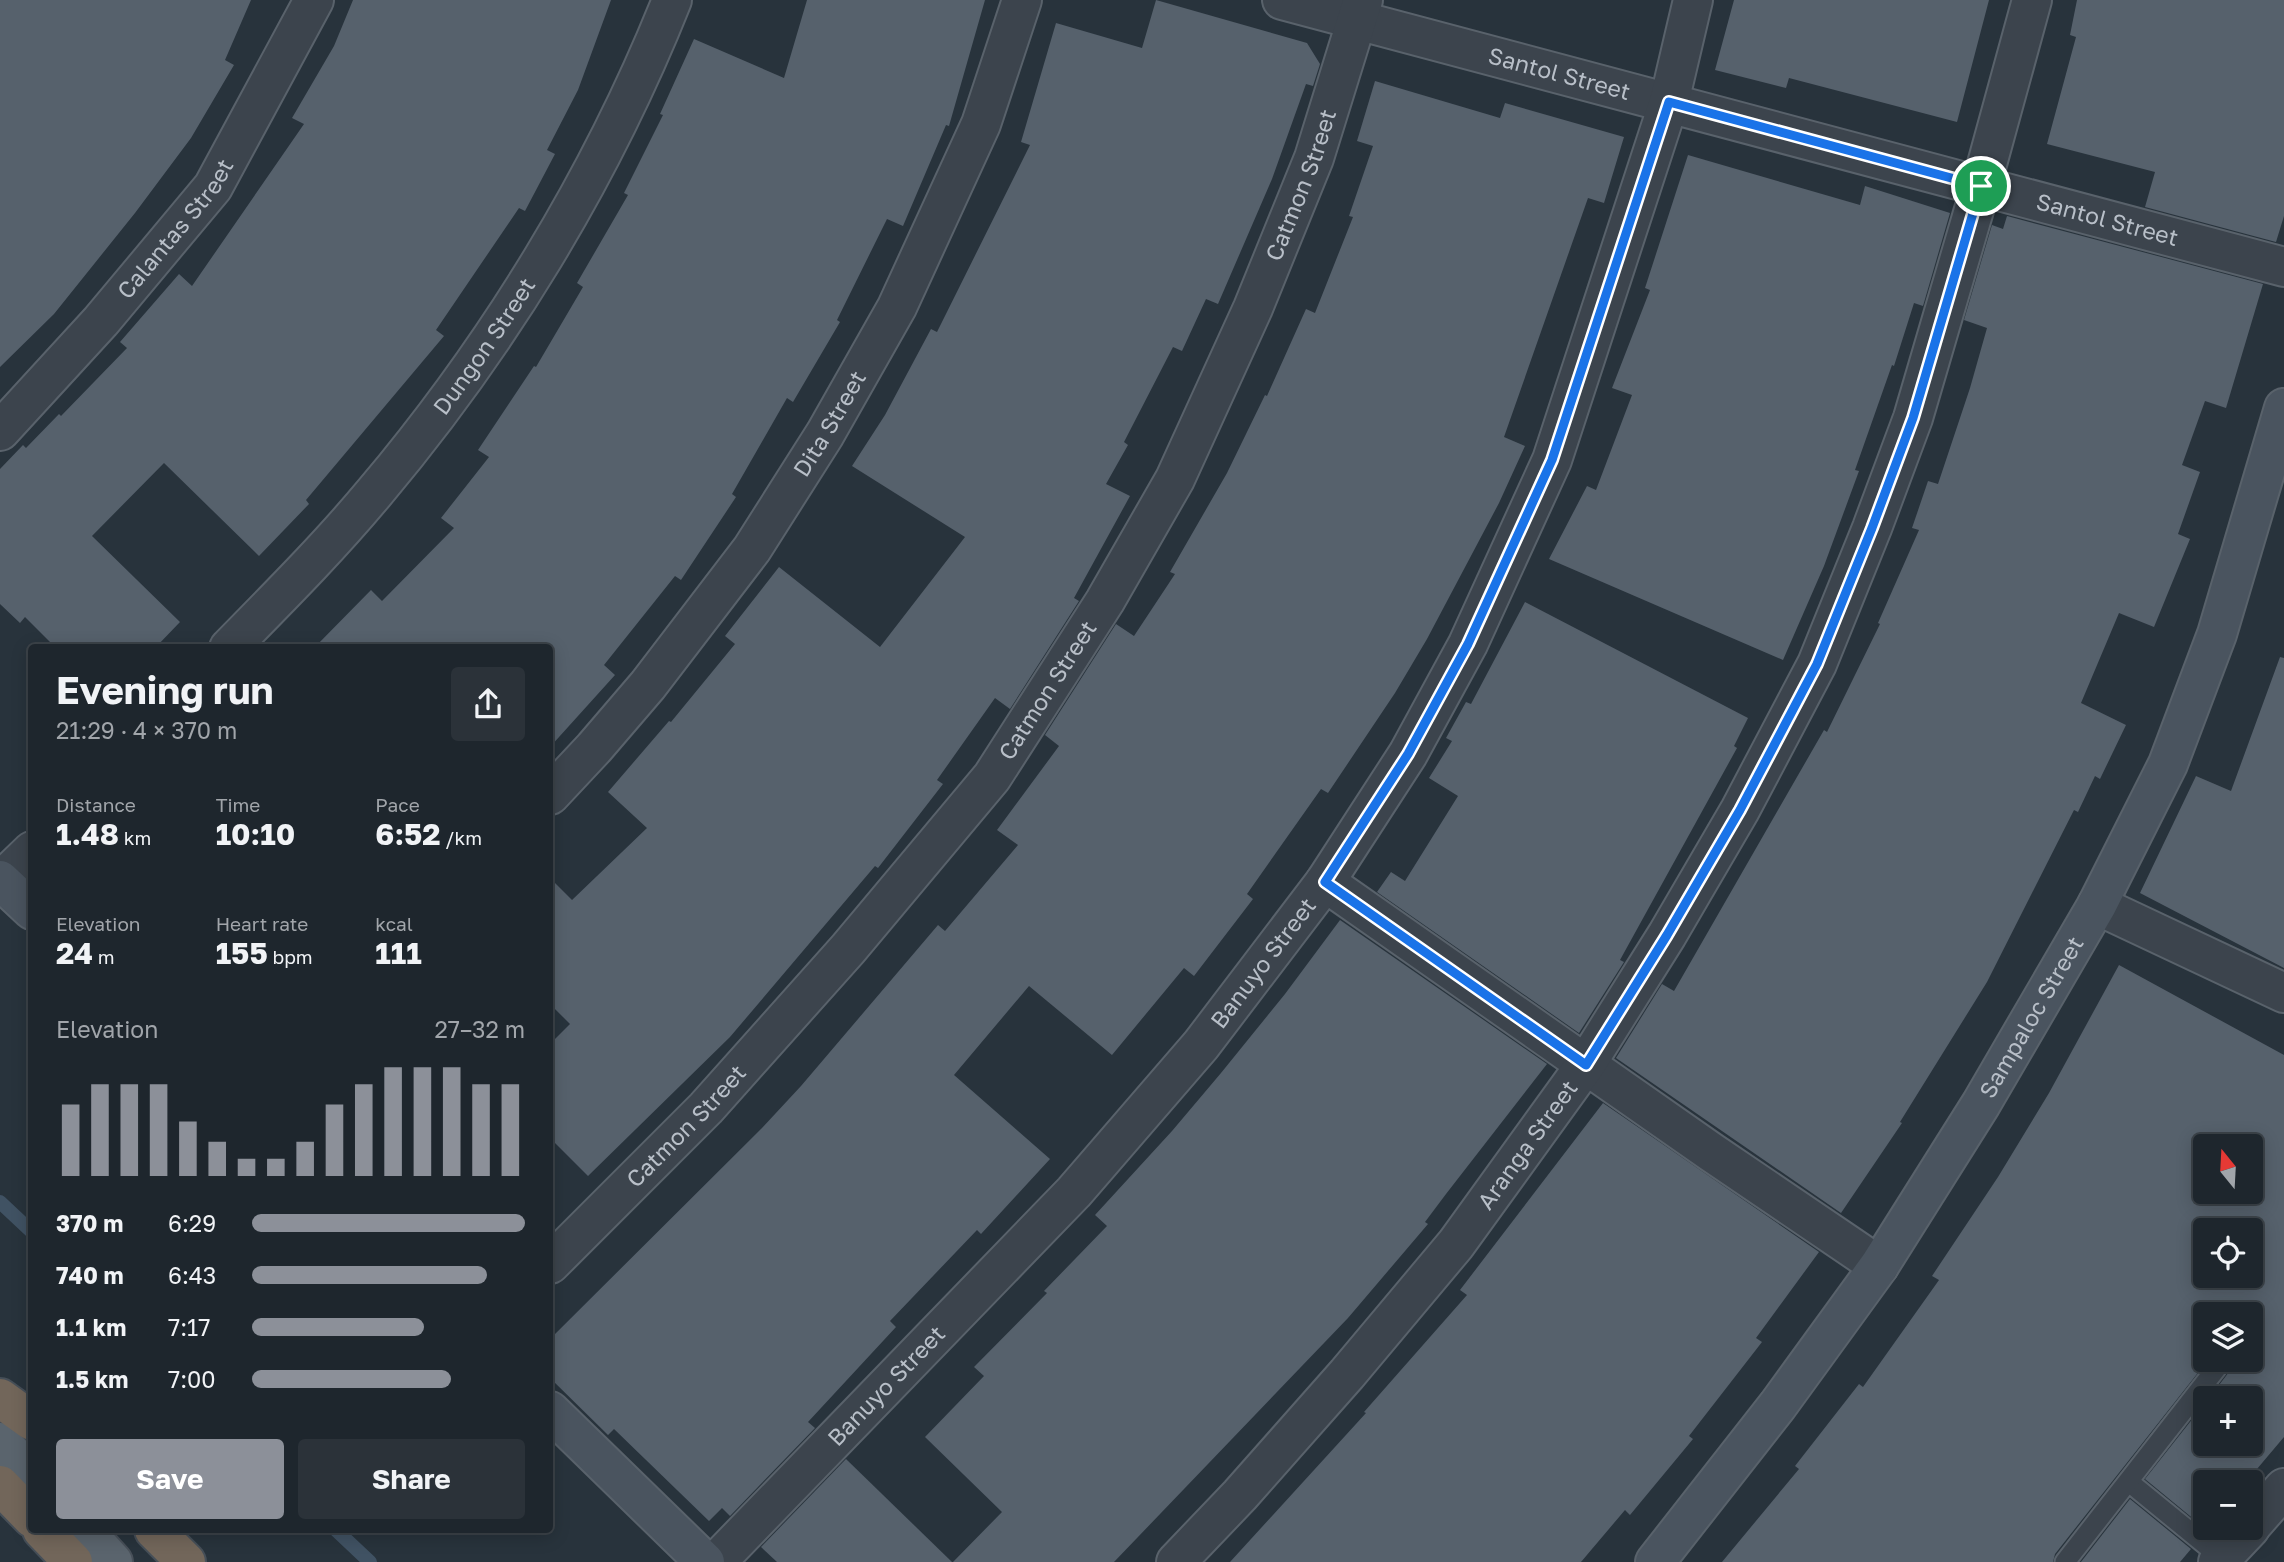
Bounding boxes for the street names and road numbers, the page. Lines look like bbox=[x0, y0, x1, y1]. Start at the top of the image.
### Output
street label: Santol Street bbox=[1485, 41, 1634, 105]
street label: Catmon Street bbox=[1259, 106, 1341, 265]
street label: Calantas Street bbox=[111, 154, 239, 304]
street label: Santol Street bbox=[2033, 187, 2182, 251]
street label: Dungon Street bbox=[427, 272, 540, 420]
street label: Dita Street bbox=[787, 365, 871, 481]
street label: Catmon Street bbox=[992, 615, 1102, 765]
street label: Banuyo Street bbox=[1204, 892, 1321, 1033]
street label: Sampaloc Street bbox=[1973, 931, 2089, 1103]
street label: Catmon Street bbox=[620, 1058, 751, 1193]
street label: Aranga Street bbox=[1471, 1074, 1583, 1214]
street label: Banuyo Street bbox=[821, 1319, 950, 1451]

